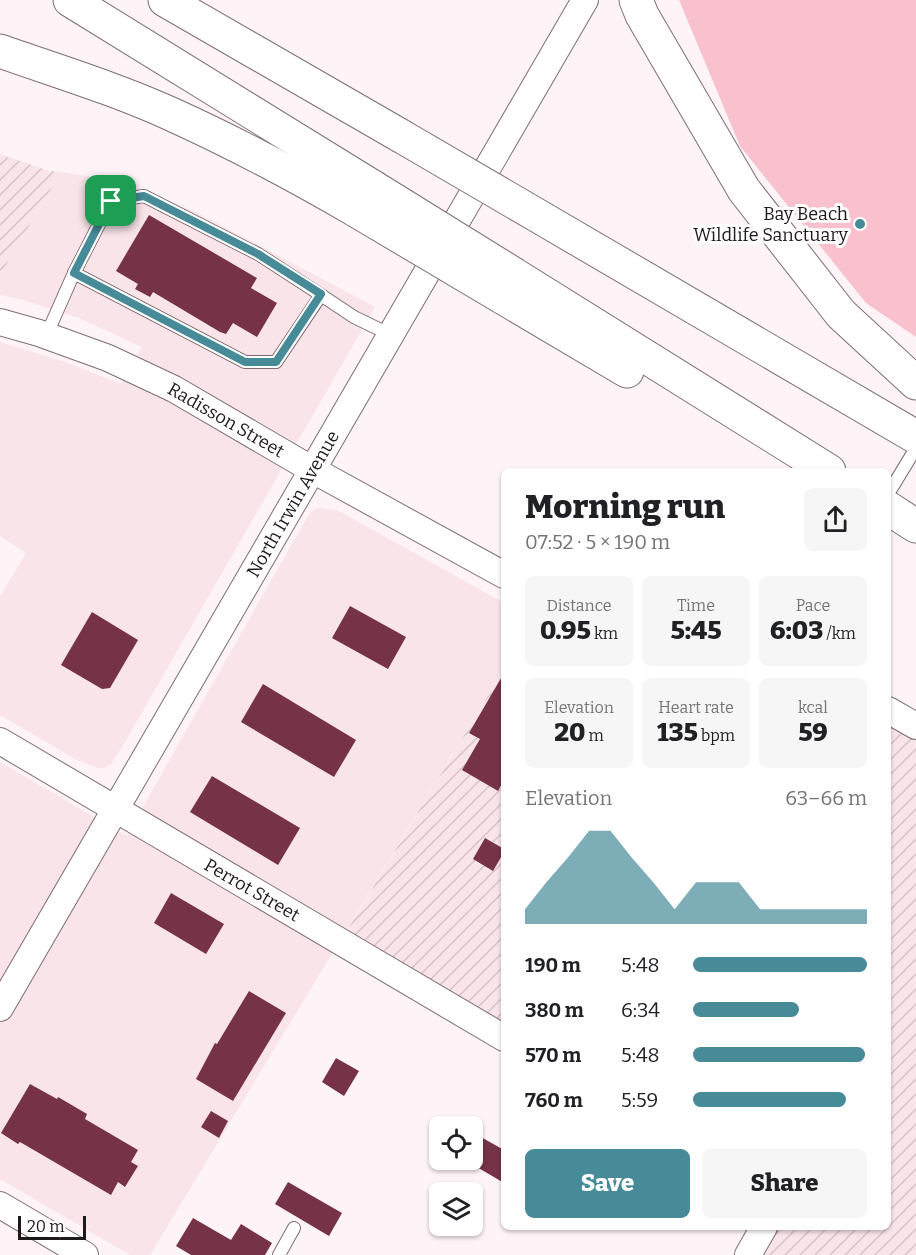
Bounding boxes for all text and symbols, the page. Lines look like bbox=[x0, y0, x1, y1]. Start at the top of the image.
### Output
pin bbox=[85, 175, 136, 226]
icon: arrive bbox=[94, 184, 127, 217]
place label: Bay Beach Wildlife Sanctuary bbox=[693, 203, 848, 246]
marker: Bay Beach Wildlife Sanctuary bbox=[853, 217, 867, 231]
street label: Radisson Street bbox=[164, 378, 289, 462]
street label: North Irwin Avenue bbox=[242, 427, 344, 581]
text: Morning run bbox=[525, 487, 725, 527]
button: share bbox=[804, 488, 867, 551]
text: 07:52 · 5 × 190 m bbox=[525, 530, 670, 554]
text: Distance bbox=[547, 596, 611, 615]
text: Time bbox=[677, 596, 715, 615]
text: Pace bbox=[796, 596, 830, 615]
text: 0.95 bbox=[540, 615, 591, 646]
text: 5:45 bbox=[670, 615, 722, 646]
text: 6:03 bbox=[770, 615, 823, 646]
text: km bbox=[591, 624, 618, 643]
text: /km bbox=[823, 624, 856, 643]
text: Elevation bbox=[544, 698, 614, 717]
text: Heart rate bbox=[658, 698, 734, 717]
text: kcal bbox=[798, 698, 828, 717]
text: 20 bbox=[554, 717, 585, 748]
text: 135 bbox=[657, 717, 698, 748]
text: 59 bbox=[798, 717, 828, 748]
text: m bbox=[585, 726, 604, 745]
text: bpm bbox=[698, 726, 735, 745]
text: Elevation bbox=[525, 786, 612, 810]
text: 63–66 m bbox=[785, 786, 867, 810]
street label: Perrot Street bbox=[200, 854, 304, 926]
text: 190 m bbox=[525, 953, 581, 977]
text: 5:48 bbox=[621, 953, 660, 977]
text: 380 m bbox=[525, 998, 584, 1022]
text: 6:34 bbox=[621, 998, 660, 1022]
text: 570 m bbox=[525, 1043, 581, 1067]
text: 5:48 bbox=[621, 1043, 660, 1067]
text: 760 m bbox=[525, 1088, 583, 1112]
text: 5:59 bbox=[621, 1088, 658, 1112]
map controls bbox=[429, 1116, 483, 1236]
button: locate bbox=[429, 1116, 483, 1170]
button: Save bbox=[525, 1149, 690, 1218]
button: Share bbox=[702, 1149, 867, 1218]
button: layers bbox=[429, 1182, 483, 1236]
scale bar bbox=[18, 1213, 86, 1240]
text: 20 m bbox=[27, 1217, 64, 1236]

